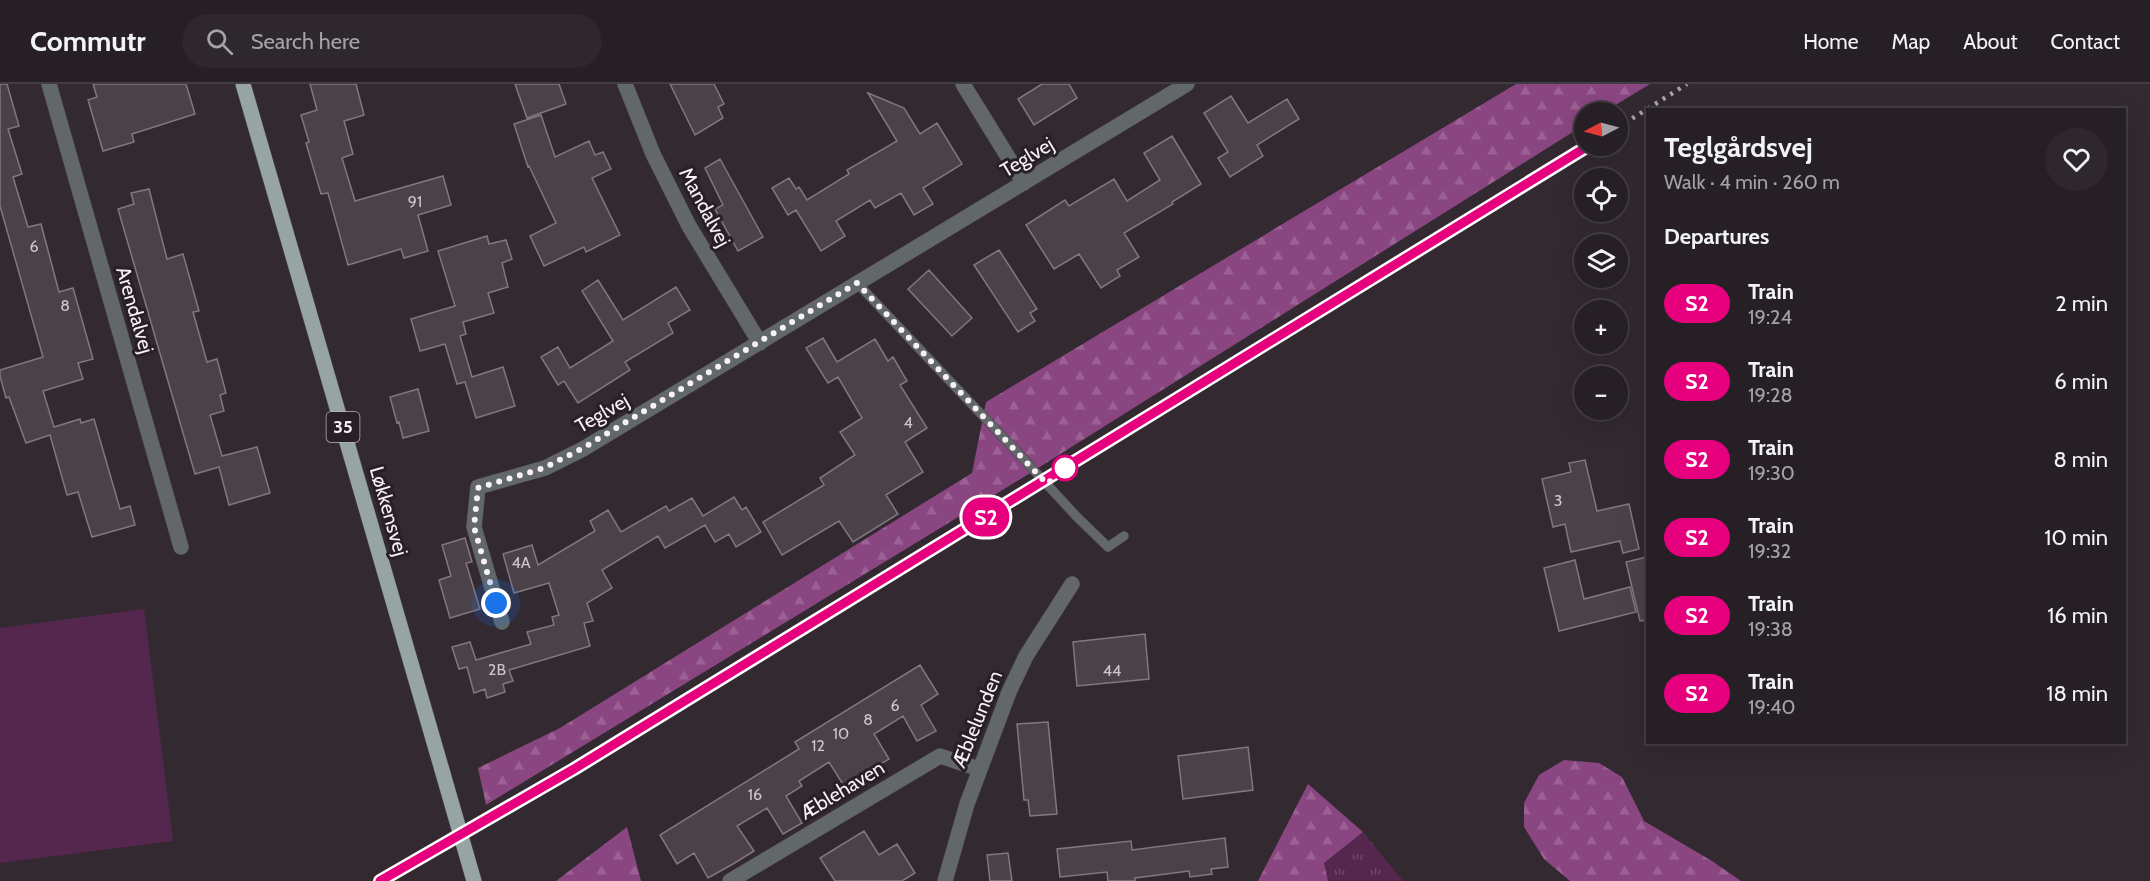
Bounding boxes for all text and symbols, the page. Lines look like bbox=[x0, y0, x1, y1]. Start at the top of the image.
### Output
search box bbox=[182, 14, 602, 68]
text: Commutr bbox=[30, 24, 146, 58]
icon: search bbox=[203, 25, 236, 58]
text: Search here bbox=[251, 28, 360, 55]
text: Home bbox=[1803, 29, 1859, 54]
text: Map bbox=[1892, 29, 1930, 54]
text: About bbox=[1963, 29, 2017, 54]
text: Contact bbox=[2050, 29, 2120, 54]
north arrow bbox=[1574, 102, 1628, 156]
map controls bbox=[1574, 102, 1628, 420]
button: heart bbox=[2045, 128, 2108, 191]
text: Teglgårdsvej bbox=[1664, 130, 1813, 164]
street label: Teglvej bbox=[996, 132, 1058, 182]
street label: Mandalvej bbox=[674, 163, 736, 251]
button: locate bbox=[1574, 168, 1628, 222]
text: Walk · 4 min · 260 m bbox=[1664, 170, 1840, 194]
house number: 91 bbox=[408, 192, 422, 211]
text: Departures bbox=[1664, 223, 1769, 250]
button: layers bbox=[1574, 234, 1628, 288]
house number: 6 bbox=[29, 237, 39, 256]
street label: Arendalvej bbox=[111, 264, 159, 356]
text: Train bbox=[1748, 278, 1794, 305]
text: 2 min bbox=[2055, 290, 2108, 317]
text: S2 bbox=[1685, 291, 1709, 316]
house number: 8 bbox=[60, 296, 70, 315]
button: + bbox=[1574, 300, 1628, 354]
text: 19:24 bbox=[1748, 305, 1792, 329]
text: Train bbox=[1748, 356, 1794, 383]
button: − bbox=[1574, 366, 1628, 420]
text: 6 min bbox=[2054, 368, 2108, 395]
text: S2 bbox=[1685, 369, 1709, 394]
text: 19:28 bbox=[1748, 383, 1793, 407]
street label: Teglvej bbox=[571, 388, 633, 438]
road number: 35 bbox=[326, 412, 360, 442]
house number: 4 bbox=[903, 413, 913, 432]
text: Train bbox=[1748, 434, 1794, 461]
text: 8 min bbox=[2053, 446, 2108, 473]
text: S2 bbox=[1685, 447, 1709, 472]
unlabelled marker bbox=[1052, 455, 1078, 481]
text: 19:30 bbox=[1748, 461, 1795, 485]
street label: Løkkensvej bbox=[365, 463, 413, 559]
house number: 3 bbox=[1554, 491, 1562, 510]
line badge: S2 bbox=[959, 498, 1013, 536]
text: S2 bbox=[974, 505, 998, 530]
text: Train bbox=[1748, 512, 1794, 539]
text: 10 min bbox=[2044, 524, 2108, 551]
text: S2 bbox=[1685, 525, 1709, 550]
text: 19:32 bbox=[1748, 539, 1791, 563]
house number: 4A bbox=[511, 553, 531, 572]
your location bbox=[481, 588, 511, 618]
text: Train bbox=[1748, 590, 1794, 617]
text: 16 min bbox=[2047, 602, 2108, 629]
text: S2 bbox=[1685, 603, 1709, 628]
text: 19:38 bbox=[1748, 617, 1793, 641]
house number: 2B bbox=[488, 660, 506, 679]
house number: 44 bbox=[1103, 661, 1121, 680]
street label: Æblelunden bbox=[946, 667, 1007, 772]
text: Train bbox=[1748, 668, 1794, 695]
text: 18 min bbox=[2046, 680, 2108, 707]
text: S2 bbox=[1685, 681, 1709, 706]
text: 19:40 bbox=[1748, 695, 1796, 719]
house number: 6 bbox=[890, 696, 900, 715]
house number: 8 bbox=[863, 710, 873, 729]
house number: 10 bbox=[833, 724, 849, 743]
house number: 12 bbox=[811, 736, 825, 755]
street label: Æblehaven bbox=[794, 755, 889, 825]
house number: 16 bbox=[748, 785, 762, 804]

